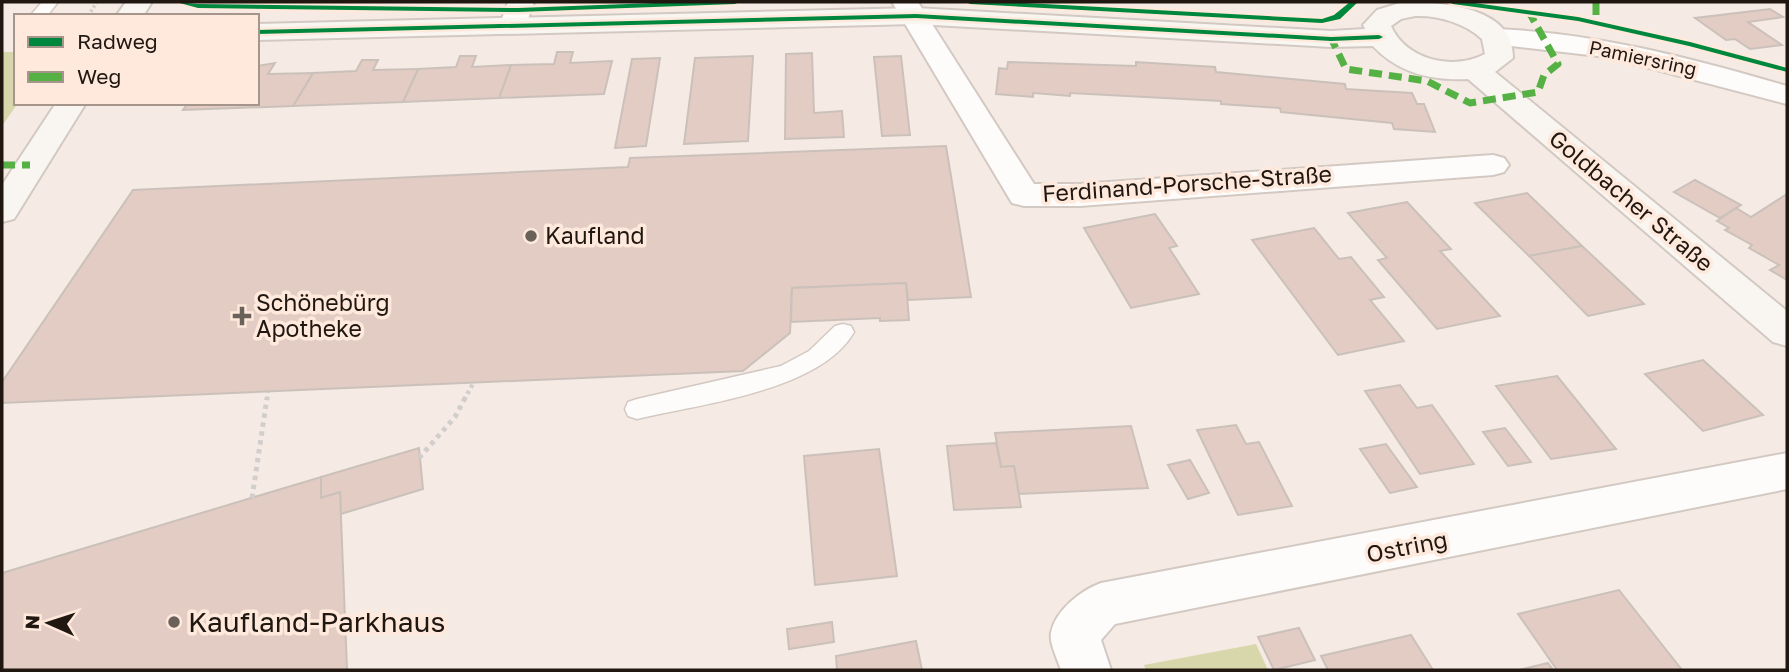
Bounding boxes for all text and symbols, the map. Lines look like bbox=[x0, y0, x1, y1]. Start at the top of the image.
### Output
legend bbox=[14, 14, 259, 105]
text: Radweg bbox=[77, 28, 158, 54]
street label: Pamiersring bbox=[1587, 35, 1699, 80]
text: Weg bbox=[77, 63, 121, 89]
street label: Goldbacher Straße bbox=[1544, 124, 1719, 277]
street label: Ferdinand-Porsche-Straße bbox=[1041, 159, 1333, 207]
place label: Kaufland bbox=[545, 221, 645, 249]
marker: Kaufland bbox=[523, 228, 539, 244]
place label: Schönebürg Apotheke bbox=[256, 288, 390, 342]
marker: Schönebürg Apotheke bbox=[234, 308, 250, 324]
street label: Ostring bbox=[1364, 524, 1450, 568]
north arrow bbox=[14, 588, 84, 658]
place label: Kaufland-Parkhaus bbox=[188, 605, 445, 638]
text: N bbox=[20, 614, 43, 630]
marker: Kaufland-Parkhaus bbox=[166, 614, 182, 630]

